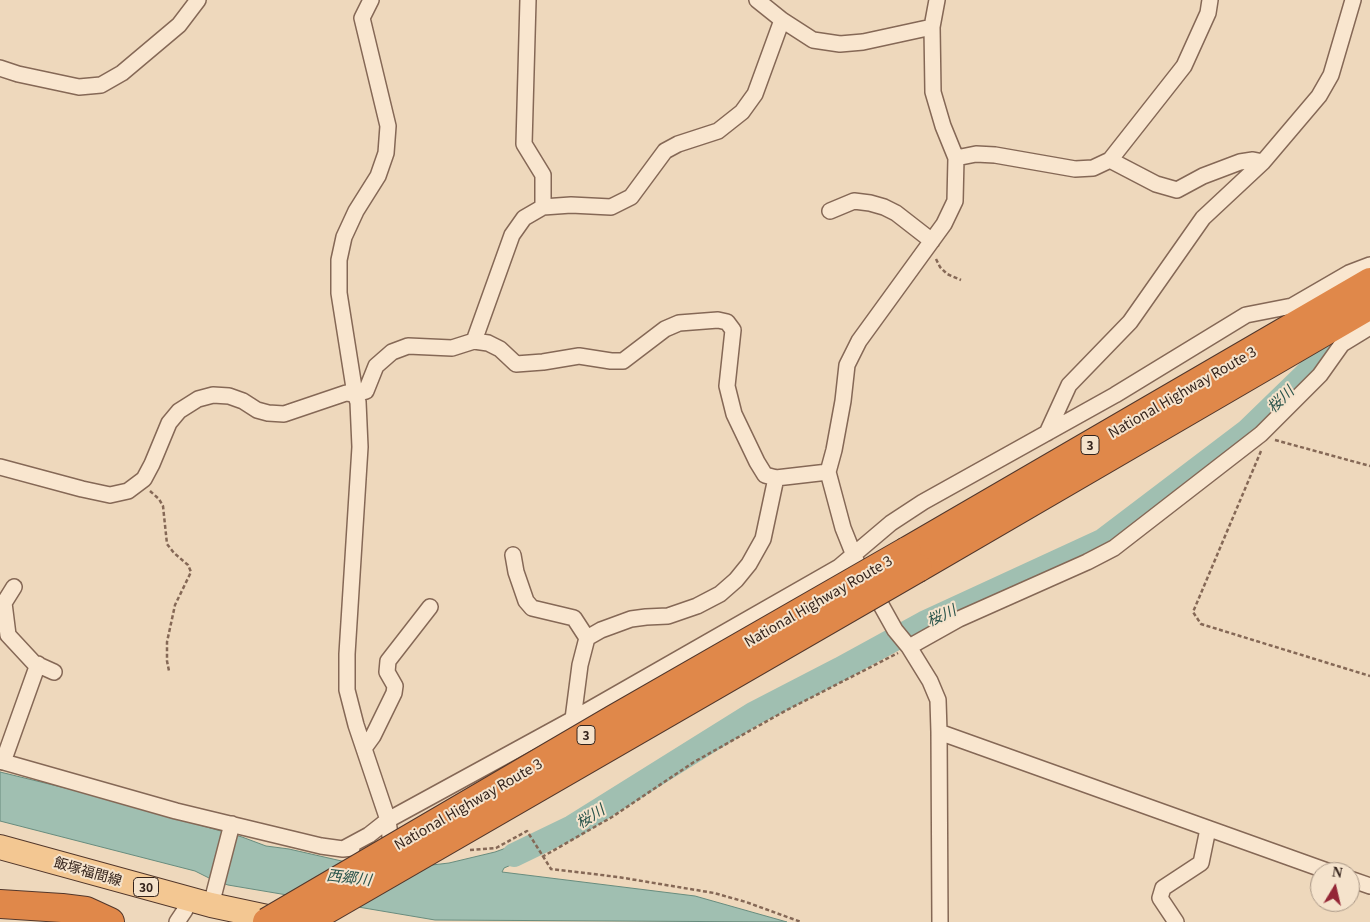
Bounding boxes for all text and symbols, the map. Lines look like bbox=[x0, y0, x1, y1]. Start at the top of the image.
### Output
street label: National Highway Route 3 bbox=[1105, 343, 1259, 441]
water label: 桜川 bbox=[1263, 382, 1297, 416]
road number: 3 bbox=[1081, 436, 1099, 454]
street label: National Highway Route 3 bbox=[741, 552, 895, 650]
water label: 桜川 bbox=[924, 601, 958, 629]
road number: 3 bbox=[577, 726, 595, 744]
street label: National Highway Route 3 bbox=[391, 755, 545, 853]
water label: 桜川 bbox=[573, 800, 607, 832]
street label: 飯塚福間線 bbox=[52, 853, 124, 889]
north arrow bbox=[1310, 862, 1360, 912]
text: N bbox=[1331, 864, 1343, 881]
water label: 西郷川 bbox=[326, 865, 372, 889]
road number: 30 bbox=[134, 878, 158, 896]

